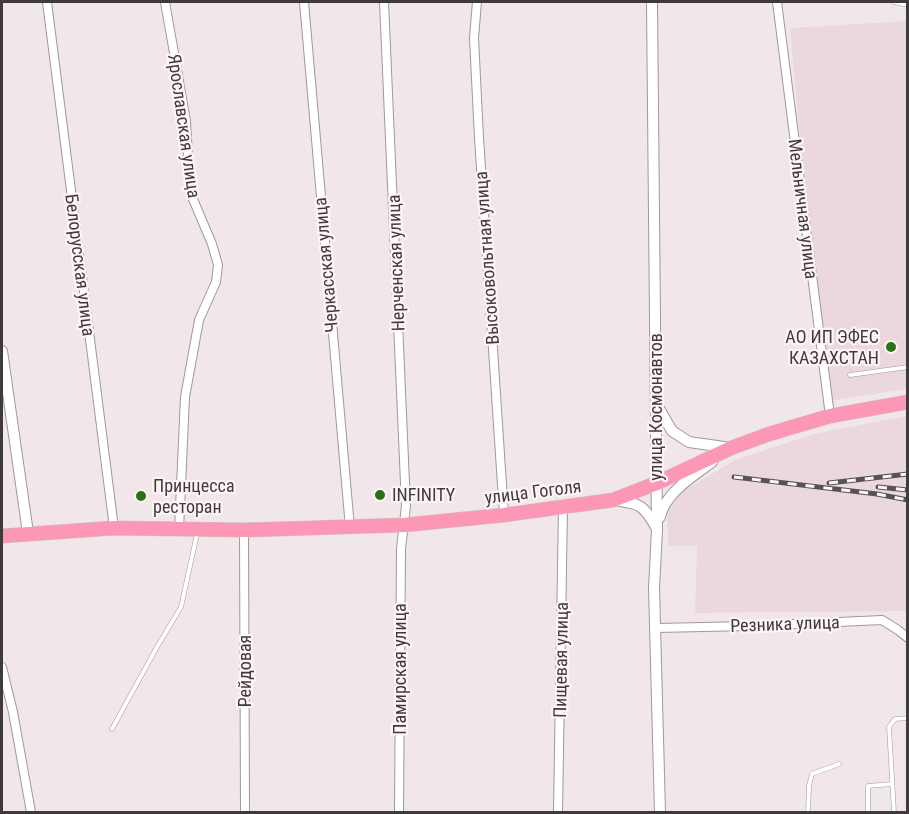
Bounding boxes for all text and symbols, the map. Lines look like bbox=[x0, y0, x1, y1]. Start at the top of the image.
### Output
street label: Ярославская улица bbox=[164, 53, 205, 199]
street label: Мельничная улица bbox=[784, 138, 823, 280]
street label: Высоковольтная улица bbox=[470, 171, 503, 345]
street label: Белорусская улица bbox=[61, 193, 100, 337]
street label: Нерченская улица bbox=[383, 194, 408, 332]
street label: Черкасская улица bbox=[309, 197, 342, 334]
place label: АО ИП ЭФЕС КАЗАХСТАН bbox=[785, 326, 879, 368]
street label: улица Космонавтов bbox=[645, 333, 666, 481]
marker: АО ИП ЭФЕС КАЗАХСТАН bbox=[884, 340, 898, 354]
place label: Принцесса ресторан bbox=[153, 475, 235, 517]
street label: улица Гоголя bbox=[483, 475, 582, 508]
place label: INFINITY bbox=[392, 484, 456, 505]
marker: INFINITY bbox=[373, 488, 387, 502]
marker: Принцесса ресторан bbox=[134, 489, 148, 503]
street label: Пищевая улица bbox=[549, 602, 572, 718]
street label: Памирская улица bbox=[389, 603, 410, 735]
street label: Резника улица bbox=[730, 611, 840, 636]
street label: Рейдовая bbox=[234, 635, 255, 707]

